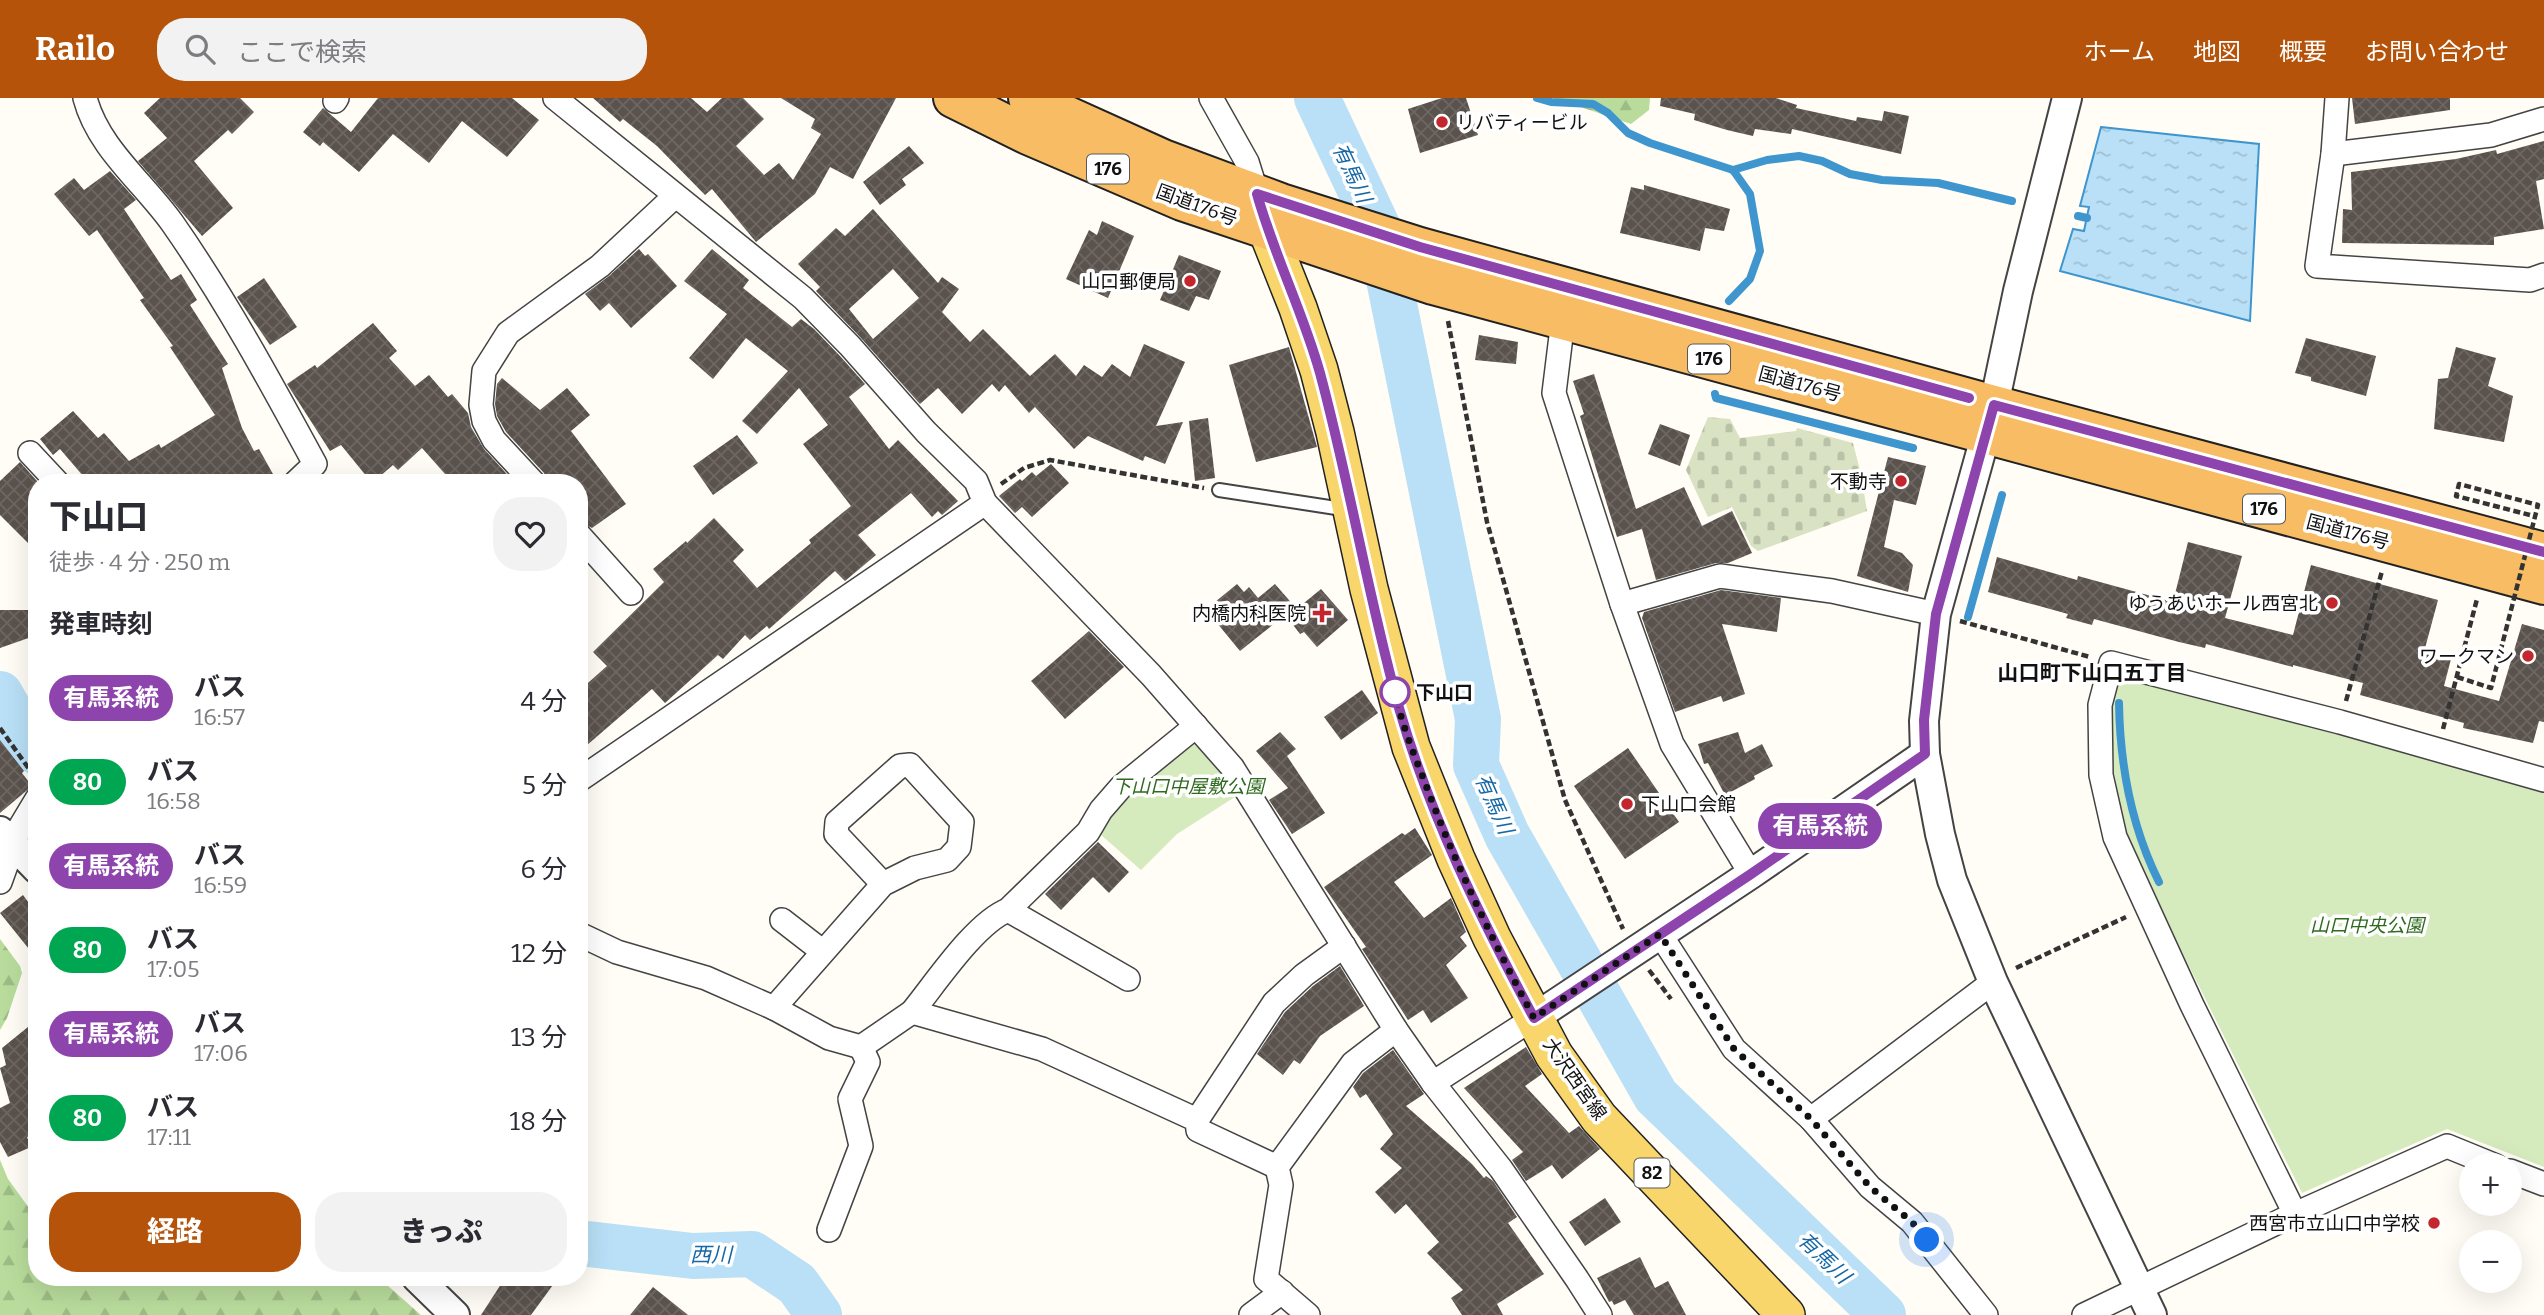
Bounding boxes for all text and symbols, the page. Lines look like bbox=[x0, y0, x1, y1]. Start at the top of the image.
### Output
search box bbox=[157, 18, 647, 81]
text: Railo bbox=[35, 29, 115, 69]
icon: search bbox=[181, 30, 219, 68]
text: ここで検索 bbox=[237, 37, 367, 68]
text: ホーム bbox=[2084, 38, 2155, 66]
text: 地図 bbox=[2193, 38, 2241, 66]
text: 概要 bbox=[2279, 38, 2327, 66]
text: お問い合わせ bbox=[2365, 38, 2509, 66]
place label: リバティービル bbox=[1456, 111, 1588, 134]
marker: リバティービル bbox=[1434, 114, 1450, 130]
water label: 有馬川 bbox=[1327, 139, 1378, 209]
road number: 176 bbox=[1087, 154, 1129, 184]
street label: 国道176号 bbox=[1153, 180, 1241, 230]
place label: 山口郵便局 bbox=[1081, 270, 1176, 293]
marker: 山口郵便局 bbox=[1182, 273, 1198, 289]
road number: 176 bbox=[1688, 344, 1730, 374]
street label: 国道176号 bbox=[1756, 362, 1844, 406]
place label: 不動寺 bbox=[1830, 470, 1887, 493]
marker: 不動寺 bbox=[1893, 473, 1909, 489]
road number: 176 bbox=[2243, 494, 2285, 524]
text: 下山口 bbox=[49, 497, 148, 537]
button: heart bbox=[493, 497, 567, 571]
street label: 国道176号 bbox=[2304, 510, 2392, 554]
text: 徒歩 · 4 分 · 250 m bbox=[49, 548, 230, 576]
place label: ゆうあいホール西宮北 bbox=[2128, 592, 2318, 615]
marker: ゆうあいホール西宮北 bbox=[2324, 595, 2340, 611]
place label: 内橋内科医院 bbox=[1192, 602, 1306, 625]
marker: 内橋内科医院 bbox=[1312, 603, 1332, 623]
text: 発車時刻 bbox=[49, 609, 153, 640]
place label: ワークマン bbox=[2419, 645, 2514, 668]
marker: ワークマン bbox=[2520, 648, 2536, 664]
district label: 山口町下山口五丁目 bbox=[1998, 660, 2187, 686]
text: バス bbox=[194, 672, 246, 703]
marker: 下山口 bbox=[1380, 677, 1410, 707]
place label: 下山口 bbox=[1416, 681, 1473, 704]
text: 有馬系統 bbox=[63, 684, 159, 712]
text: 4 分 bbox=[521, 686, 567, 717]
text: 16:57 bbox=[194, 703, 245, 731]
text: バス bbox=[147, 756, 199, 787]
text: 80 bbox=[73, 768, 102, 796]
text: 5 分 bbox=[522, 770, 567, 801]
water label: 有馬川 bbox=[1469, 770, 1520, 840]
park label: 下山口中屋敷公園 bbox=[1112, 775, 1267, 798]
text: 16:58 bbox=[147, 787, 201, 815]
place label: 下山口会館 bbox=[1641, 793, 1736, 816]
marker: 下山口会館 bbox=[1619, 796, 1635, 812]
line badge: 有馬系統 bbox=[1771, 803, 1869, 849]
text: 有馬系統 bbox=[1772, 812, 1868, 840]
text: バス bbox=[194, 840, 246, 871]
text: 有馬系統 bbox=[63, 852, 159, 880]
text: 6 分 bbox=[521, 854, 567, 885]
text: 16:59 bbox=[194, 871, 247, 899]
park label: 山口中央公園 bbox=[2310, 914, 2427, 937]
text: バス bbox=[147, 924, 199, 955]
text: 80 bbox=[73, 936, 102, 964]
text: 12 分 bbox=[511, 938, 567, 969]
text: 17:05 bbox=[147, 955, 200, 983]
text: バス bbox=[194, 1008, 246, 1039]
text: 有馬系統 bbox=[63, 1020, 159, 1048]
text: 13 分 bbox=[510, 1022, 567, 1053]
street label: 大沢西宮線 bbox=[1538, 1033, 1612, 1125]
text: 17:06 bbox=[194, 1039, 248, 1067]
text: バス bbox=[147, 1092, 199, 1123]
text: 80 bbox=[73, 1104, 102, 1132]
text: 18 分 bbox=[510, 1106, 567, 1137]
text: 17:11 bbox=[147, 1123, 191, 1151]
map controls bbox=[2459, 1153, 2522, 1293]
button: + bbox=[2459, 1153, 2522, 1216]
road number: 82 bbox=[1634, 1158, 1670, 1188]
button: 経路 bbox=[49, 1192, 301, 1272]
button: きっぷ bbox=[315, 1192, 567, 1272]
place label: 西宮市立山口中学校 bbox=[2249, 1212, 2420, 1235]
marker: 西宮市立山口中学校 bbox=[2426, 1215, 2442, 1231]
your location bbox=[1909, 1222, 1944, 1257]
water label: 有馬川 bbox=[1792, 1227, 1857, 1291]
button: − bbox=[2459, 1230, 2522, 1293]
water label: 西川 bbox=[690, 1242, 734, 1268]

